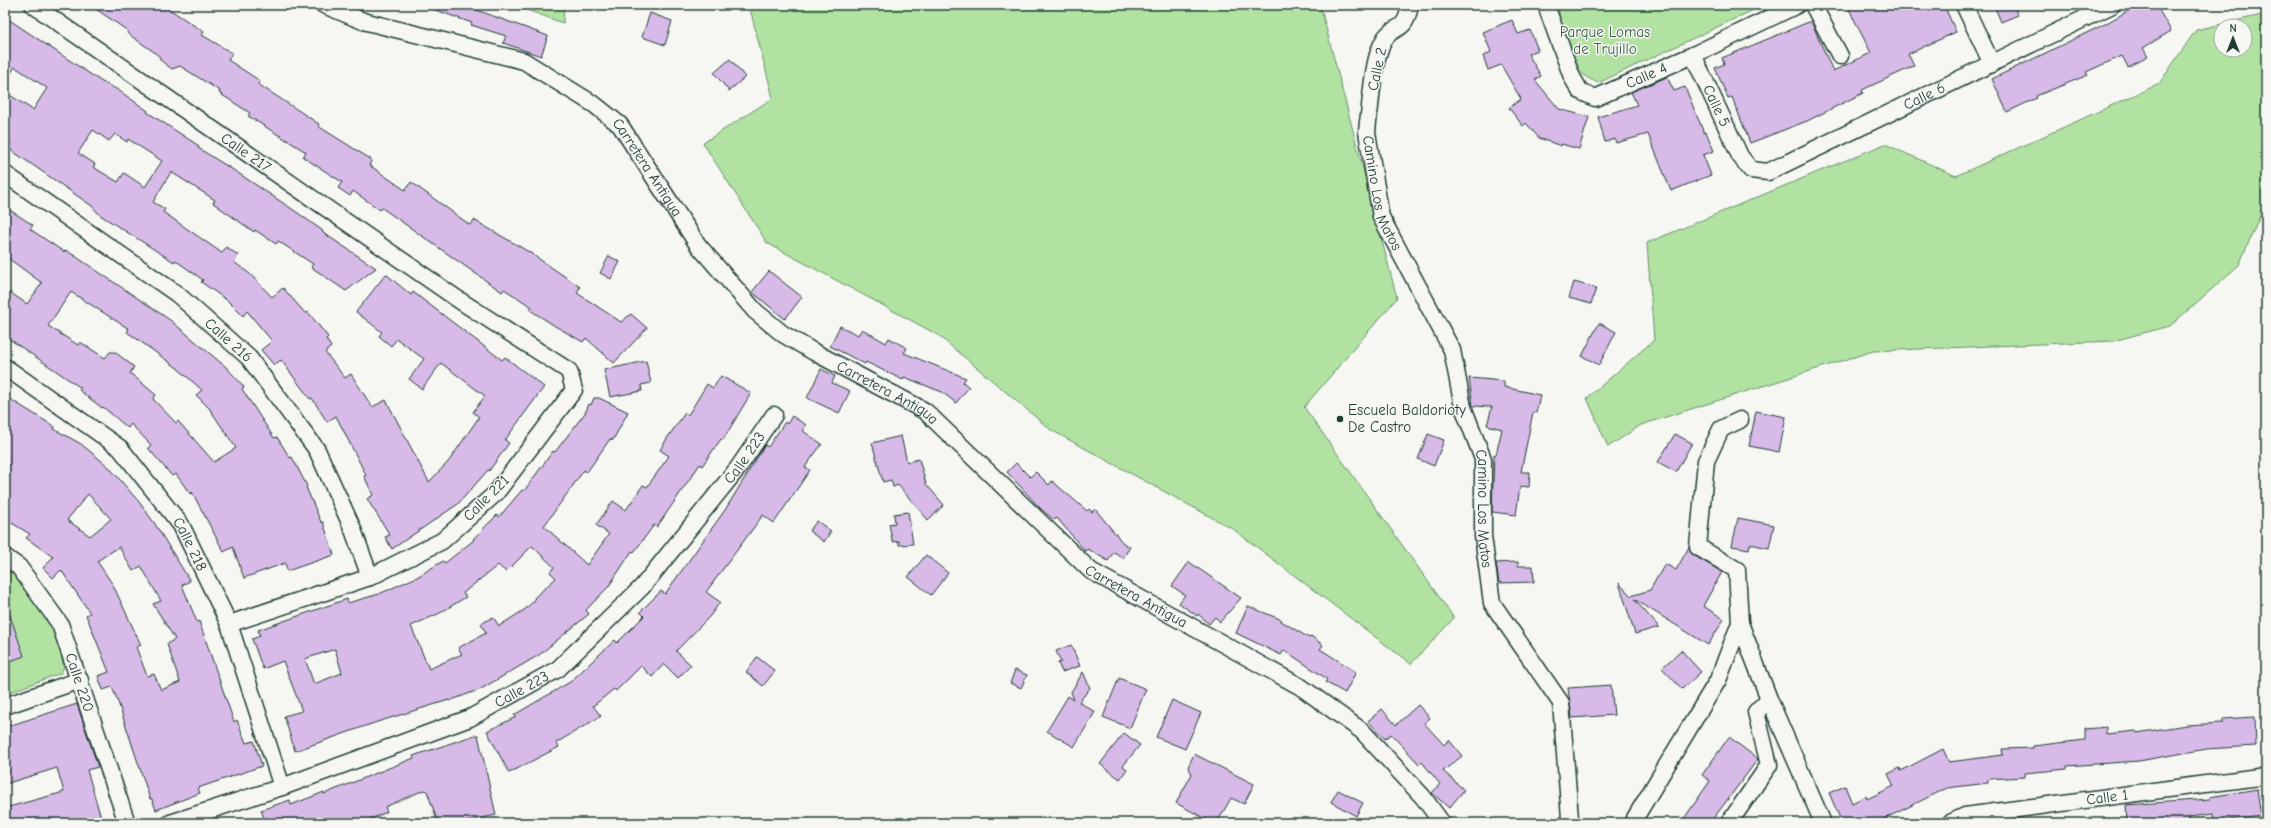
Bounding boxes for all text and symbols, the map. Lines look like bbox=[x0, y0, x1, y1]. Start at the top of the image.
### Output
north arrow bbox=[2213, 18, 2253, 58]
text: N bbox=[2229, 22, 2237, 35]
park label: Parque Lomas de Trujillo bbox=[1560, 23, 1650, 58]
street label: Calle 2 bbox=[1364, 46, 1390, 92]
street label: Calle 4 bbox=[1623, 59, 1670, 92]
street label: Calle 6 bbox=[1900, 78, 1948, 114]
street label: Calle 5 bbox=[1699, 82, 1734, 130]
street label: Carretera Antigua bbox=[609, 114, 686, 220]
street label: Calle 217 bbox=[217, 129, 274, 176]
street label: Camino Los Matos bbox=[1359, 134, 1406, 253]
street label: Calle 216 bbox=[201, 314, 256, 366]
street label: Carretera Antigua bbox=[834, 357, 942, 428]
place label: Escuela Baldorioty De Castro bbox=[1348, 401, 1466, 436]
marker: Escuela Baldorioty De Castro bbox=[1335, 414, 1345, 424]
street label: Calle 223 bbox=[720, 428, 769, 487]
street label: Camino Los Matos bbox=[1471, 447, 1496, 569]
street label: Calle 221 bbox=[459, 471, 513, 525]
street label: Calle 218 bbox=[169, 513, 211, 574]
street label: Carretera Antigua bbox=[1081, 561, 1191, 631]
street label: Calle 220 bbox=[61, 651, 98, 714]
street label: Calle 223 bbox=[491, 667, 552, 712]
street label: Calle 1 bbox=[2085, 785, 2129, 809]

